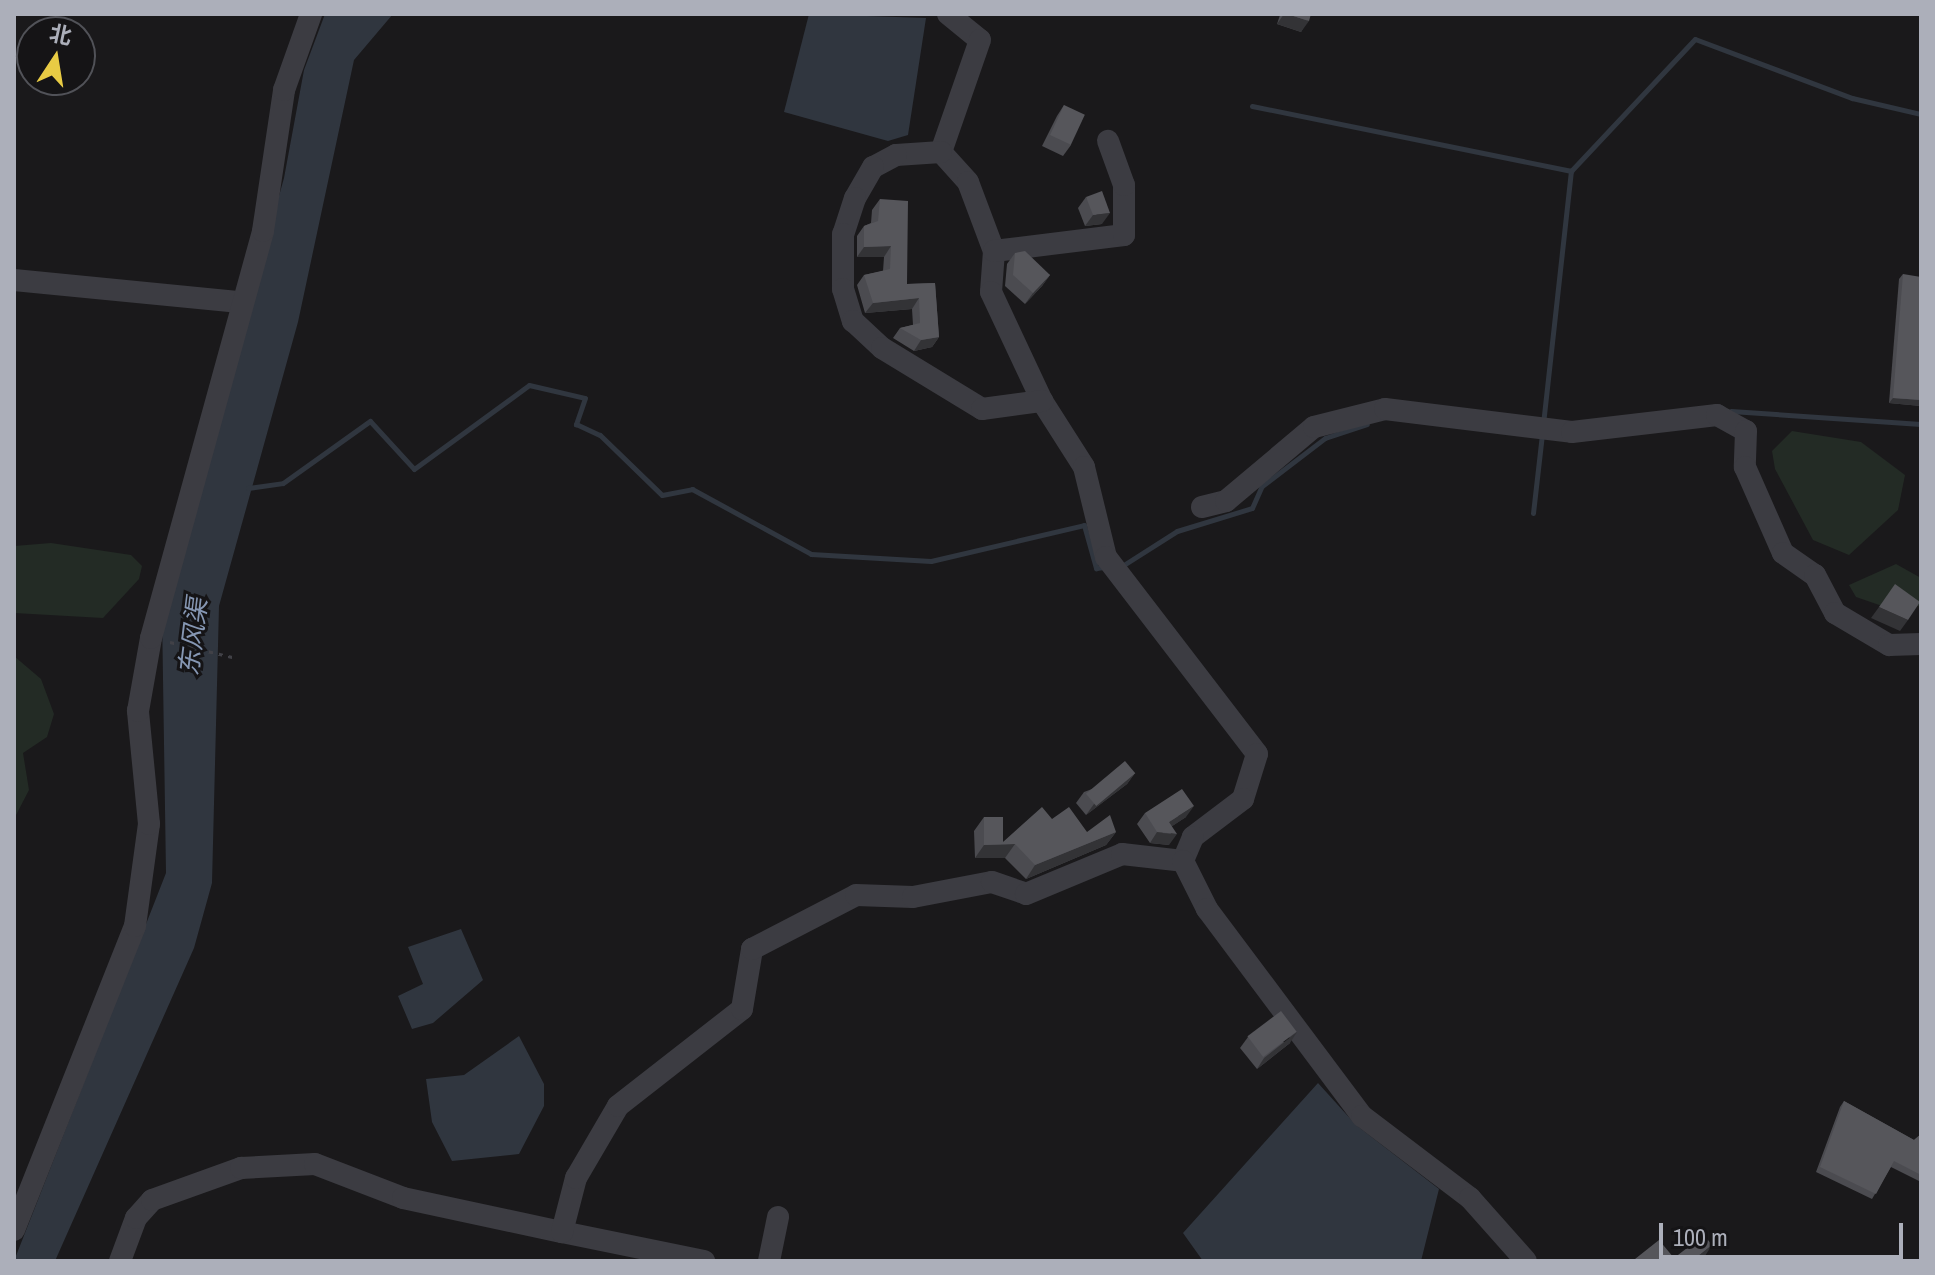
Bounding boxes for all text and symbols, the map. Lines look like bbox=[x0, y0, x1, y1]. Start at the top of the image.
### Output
north arrow bbox=[16, 16, 96, 96]
text: 北 bbox=[47, 18, 74, 51]
water label: 东风渠 bbox=[173, 596, 213, 678]
scale bar bbox=[1663, 1207, 1907, 1257]
text: 100 m bbox=[1673, 1221, 1728, 1253]

